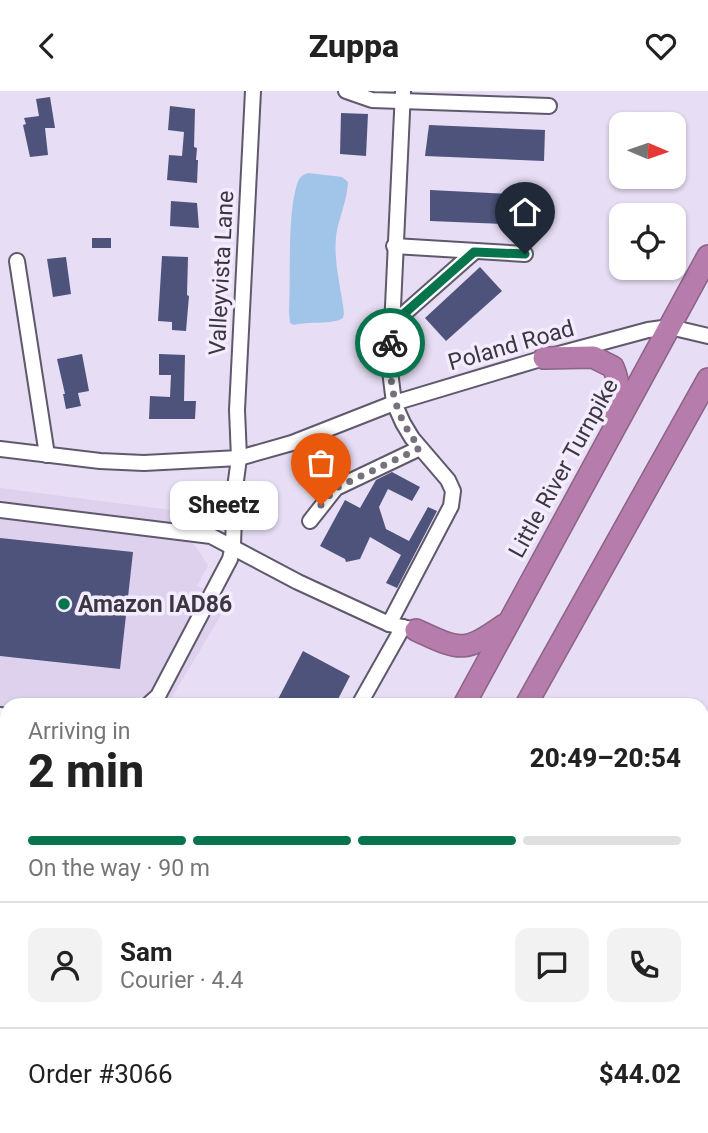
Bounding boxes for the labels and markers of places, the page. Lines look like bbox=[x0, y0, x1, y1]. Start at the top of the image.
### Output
pin bbox=[495, 182, 555, 254]
pin bbox=[291, 433, 351, 505]
callout: Sheetz bbox=[170, 481, 279, 529]
place label: Amazon IAD86 bbox=[78, 591, 232, 618]
marker: Amazon IAD86 bbox=[56, 596, 72, 612]

